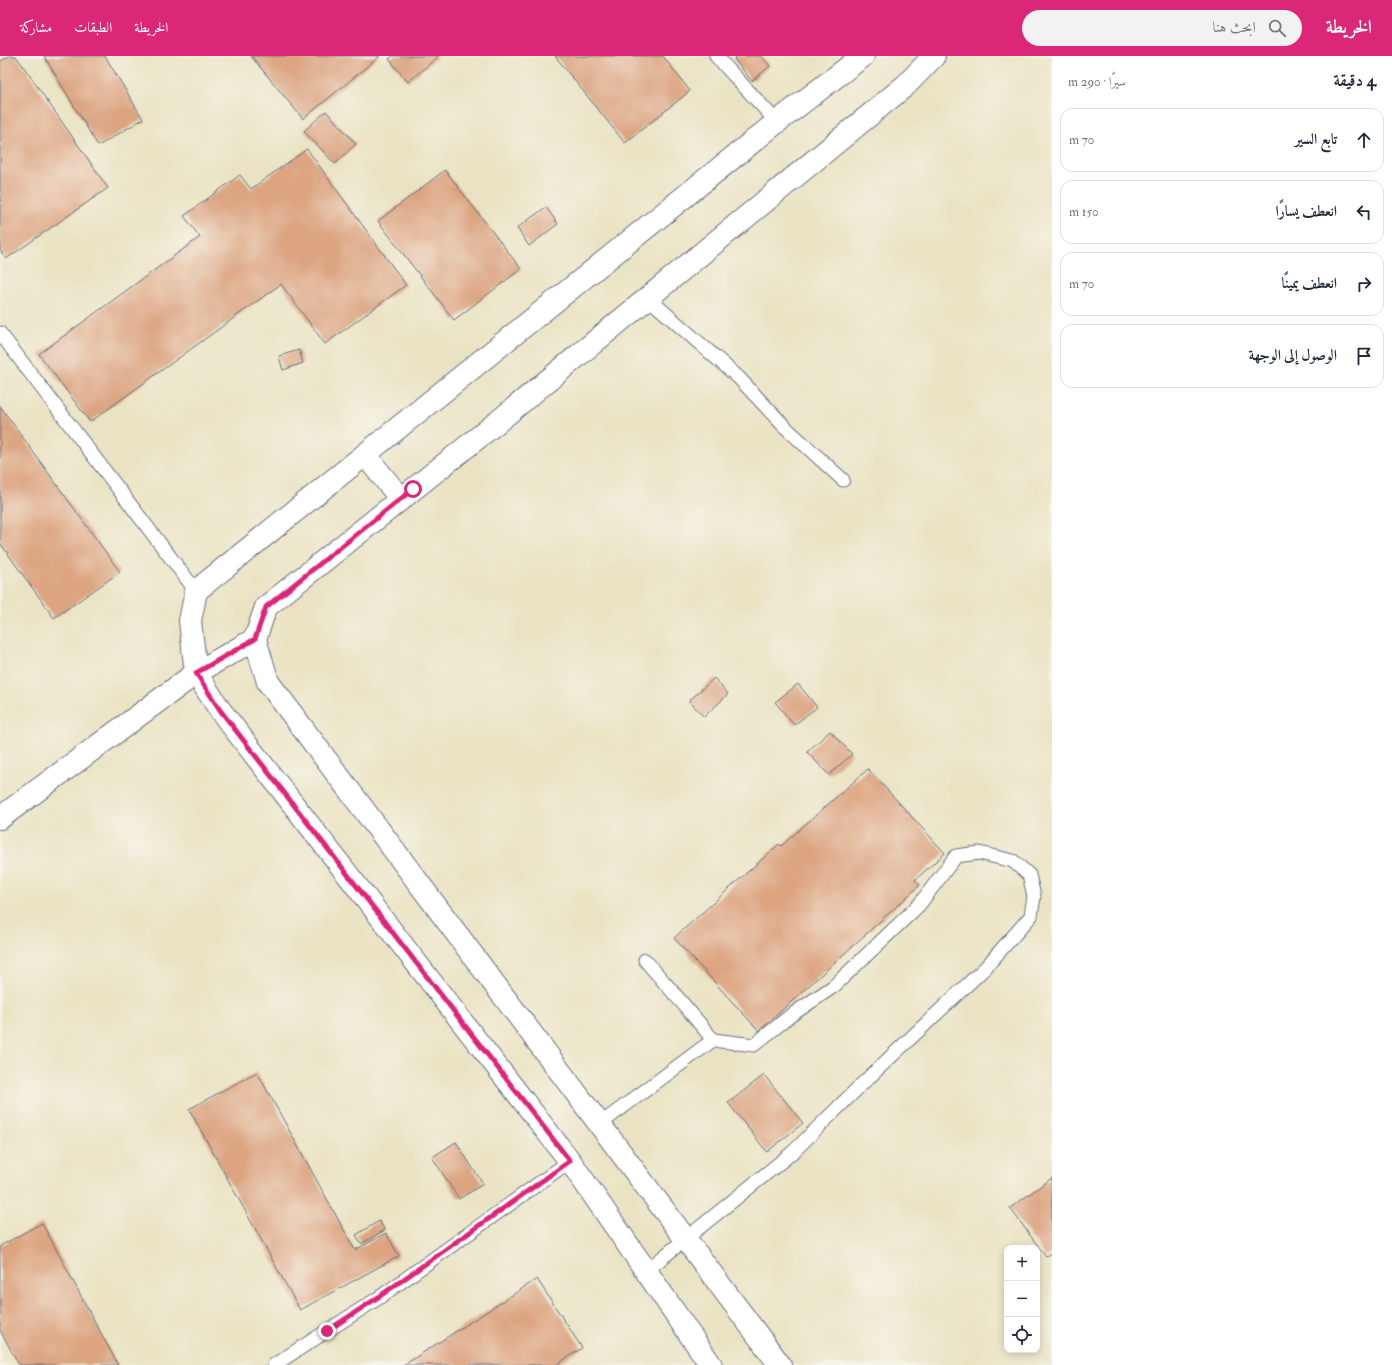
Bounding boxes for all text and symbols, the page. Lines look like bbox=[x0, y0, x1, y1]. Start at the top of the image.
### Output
search box bbox=[1022, 10, 1302, 46]
text: الخريطة bbox=[1326, 15, 1372, 39]
icon: search bbox=[1266, 17, 1288, 39]
text: ابحث هنا bbox=[1213, 18, 1256, 37]
text: مشاركة bbox=[20, 19, 52, 36]
text: الطبقات bbox=[74, 19, 112, 36]
text: الخريطة bbox=[134, 19, 168, 36]
text: 4 دقيقة bbox=[1334, 70, 1376, 91]
text: سيرًا · 290 m bbox=[1068, 74, 1126, 90]
icon: ahead bbox=[1353, 129, 1375, 151]
text: تابع السير bbox=[1295, 130, 1337, 149]
text: 70 m bbox=[1069, 132, 1094, 148]
icon: left bbox=[1353, 201, 1375, 223]
text: انعطف يسارًا bbox=[1276, 202, 1337, 221]
text: 150 m bbox=[1069, 204, 1099, 220]
icon: right bbox=[1353, 273, 1375, 295]
text: انعطف يمينًا bbox=[1282, 274, 1337, 293]
text: 70 m bbox=[1069, 276, 1094, 292]
icon: arrive bbox=[1353, 345, 1375, 367]
text: الوصول إلى الوجهة bbox=[1249, 346, 1337, 365]
route start bbox=[404, 480, 422, 498]
map controls bbox=[1004, 1245, 1040, 1353]
button: + bbox=[1004, 1245, 1040, 1281]
button: − bbox=[1004, 1281, 1040, 1317]
button: locate bbox=[1004, 1317, 1040, 1353]
route end bbox=[318, 1322, 336, 1340]

